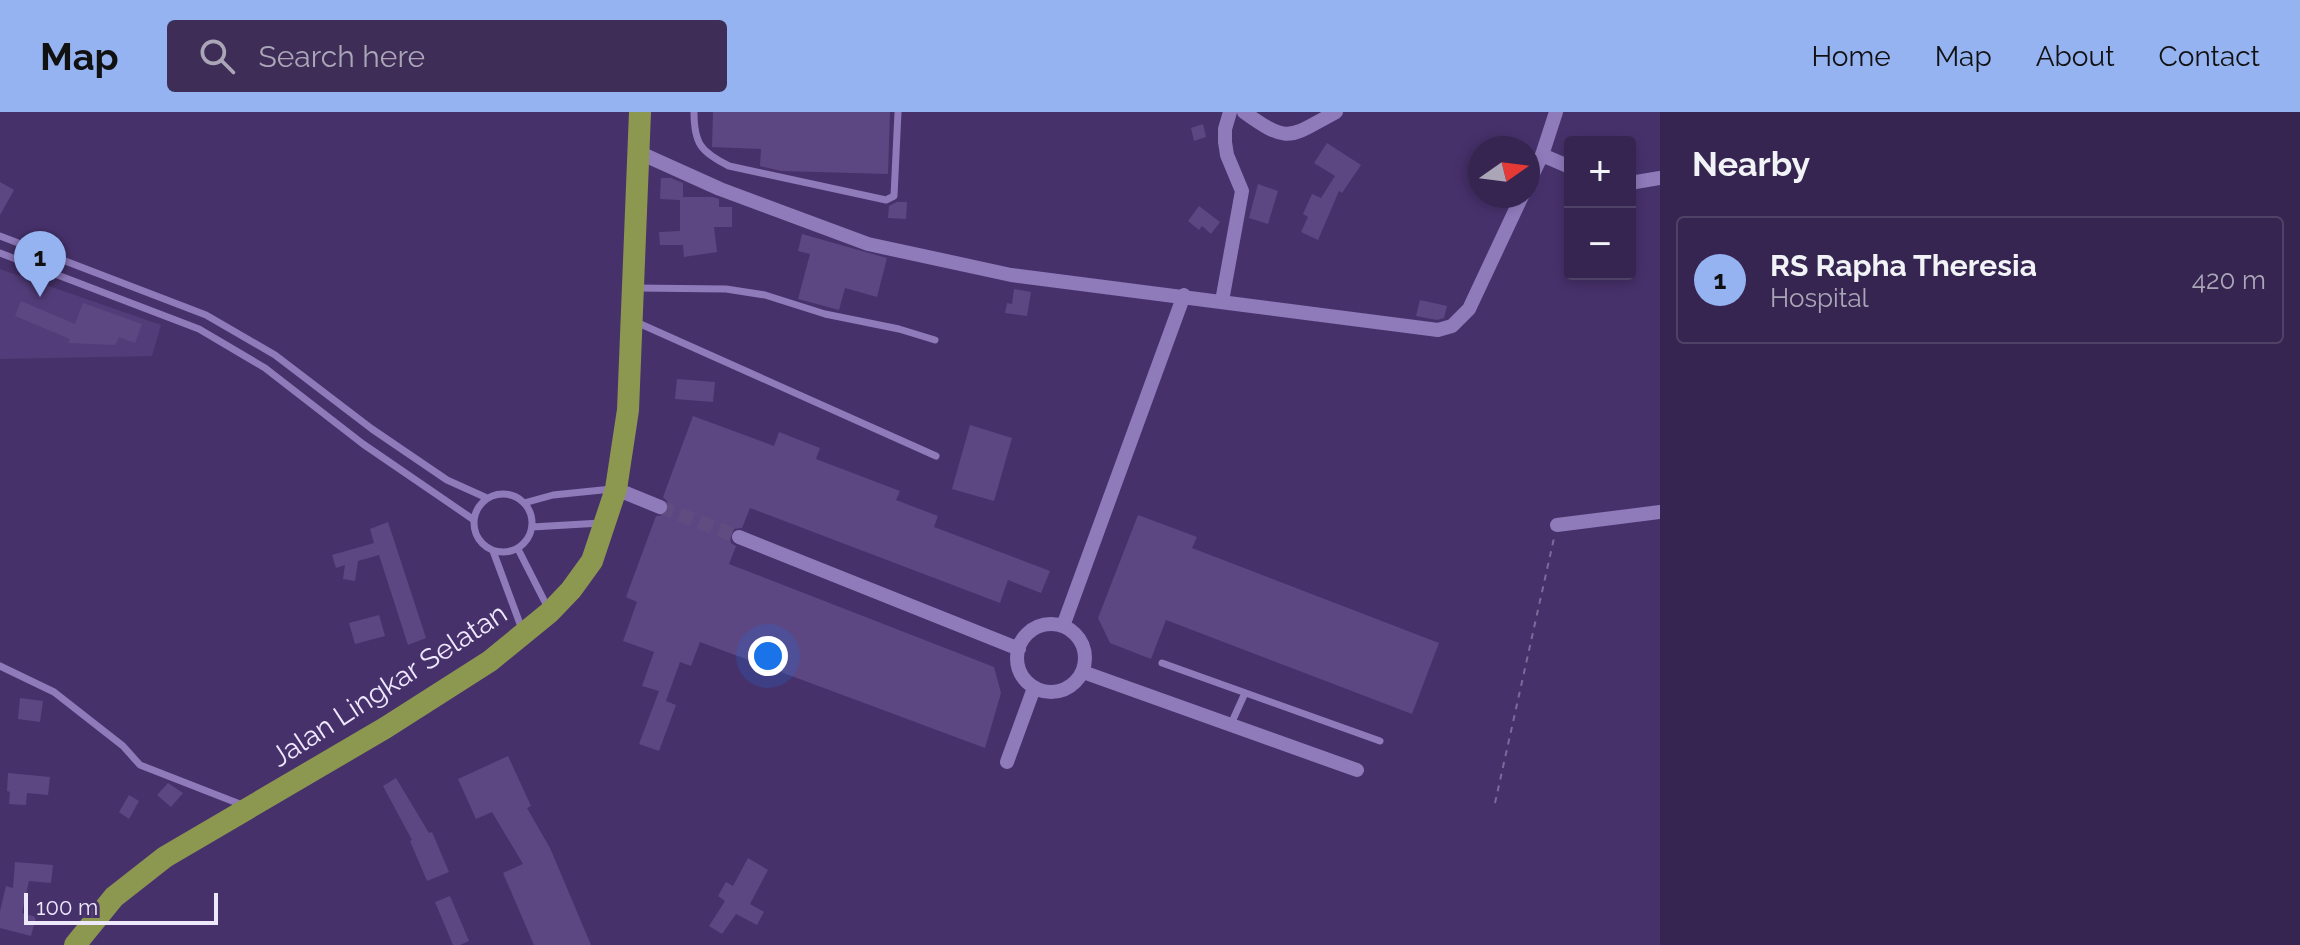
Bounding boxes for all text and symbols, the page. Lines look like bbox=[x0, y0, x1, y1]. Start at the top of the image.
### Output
search box bbox=[167, 20, 727, 92]
text: Map bbox=[40, 34, 119, 79]
icon: search bbox=[195, 34, 239, 78]
text: Search here bbox=[259, 39, 425, 74]
text: Home bbox=[1811, 40, 1891, 73]
text: Map bbox=[1935, 40, 1992, 73]
text: About bbox=[2036, 40, 2115, 73]
text: Contact bbox=[2159, 40, 2260, 73]
north arrow bbox=[1468, 136, 1540, 208]
map controls bbox=[1564, 136, 1636, 280]
button: + bbox=[1564, 136, 1636, 208]
text: Nearby bbox=[1692, 144, 1810, 184]
button: − bbox=[1564, 208, 1636, 280]
pin: 1 bbox=[14, 231, 66, 297]
text: RS Rapha Theresia bbox=[1770, 248, 2037, 283]
text: 1 bbox=[1714, 265, 1726, 295]
text: 420 m bbox=[2192, 265, 2266, 295]
text: Hospital bbox=[1770, 283, 1869, 313]
street label: Jalan Lingkar Selatan bbox=[265, 596, 513, 774]
your location bbox=[748, 636, 788, 676]
scale bar bbox=[24, 889, 218, 925]
text: 100 m bbox=[36, 894, 98, 920]

